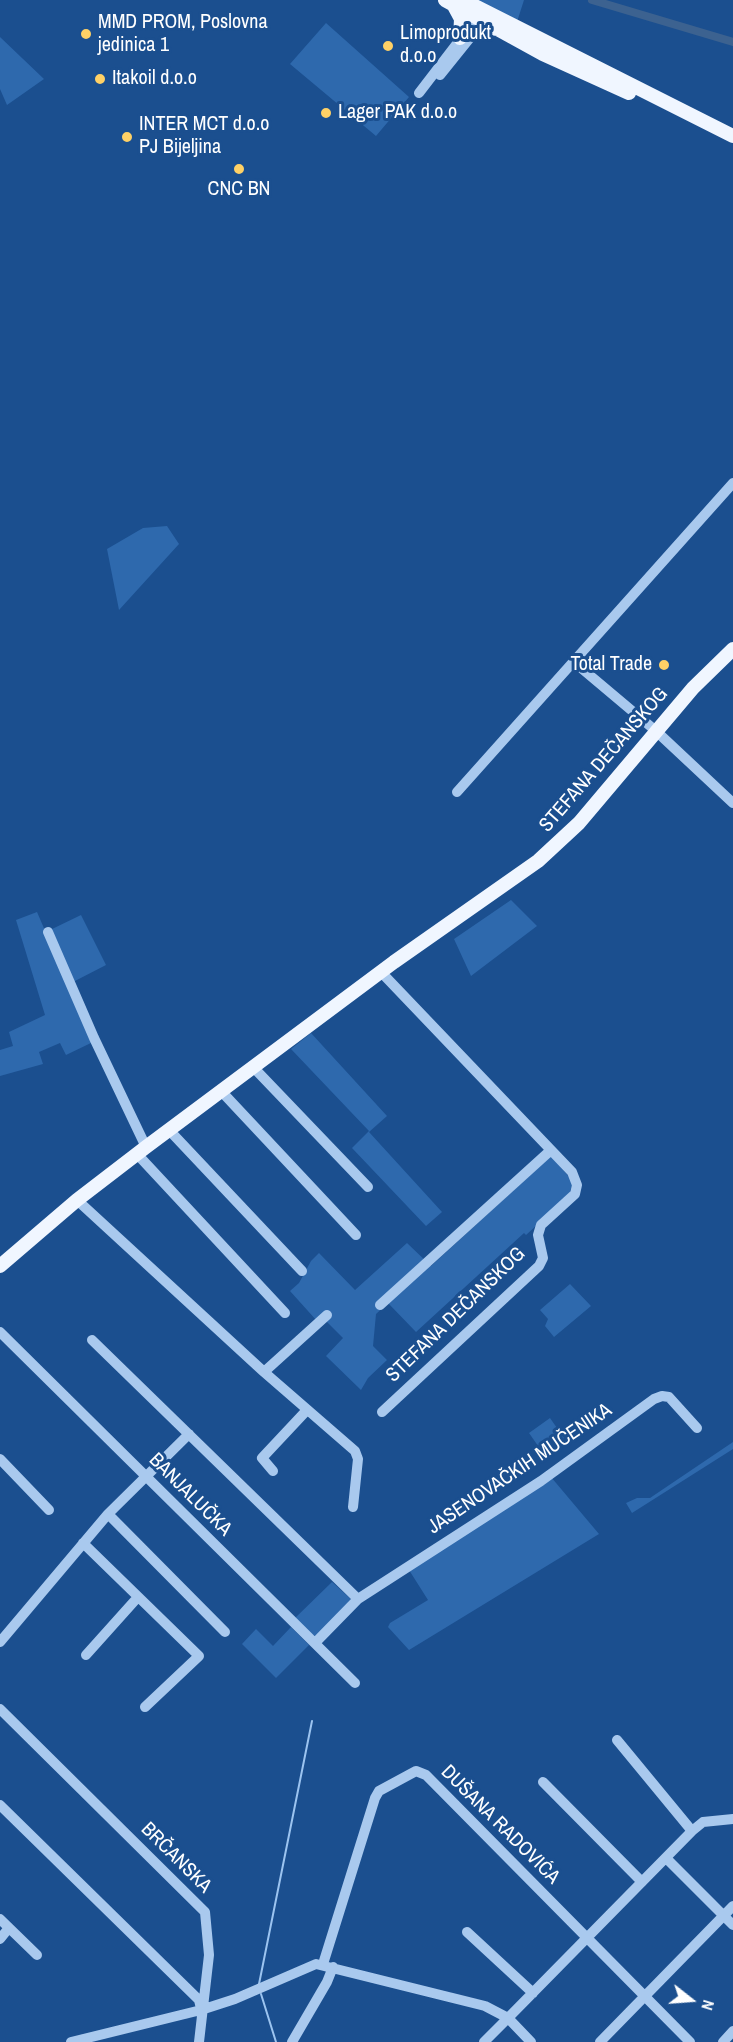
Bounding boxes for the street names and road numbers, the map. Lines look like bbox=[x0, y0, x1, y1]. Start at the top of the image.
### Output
street label: STEFANA DEČANSKOG bbox=[535, 683, 673, 837]
street label: STEFANA DEČANSKOG bbox=[381, 1242, 531, 1388]
street label: JASENOVAČKIH MUČENIKA bbox=[424, 1398, 616, 1540]
street label: BANJALUČKA bbox=[143, 1448, 237, 1542]
street label: DUŠANA RADOVIĆA bbox=[435, 1760, 565, 1890]
street label: BRČANSKA bbox=[136, 1818, 216, 1898]

